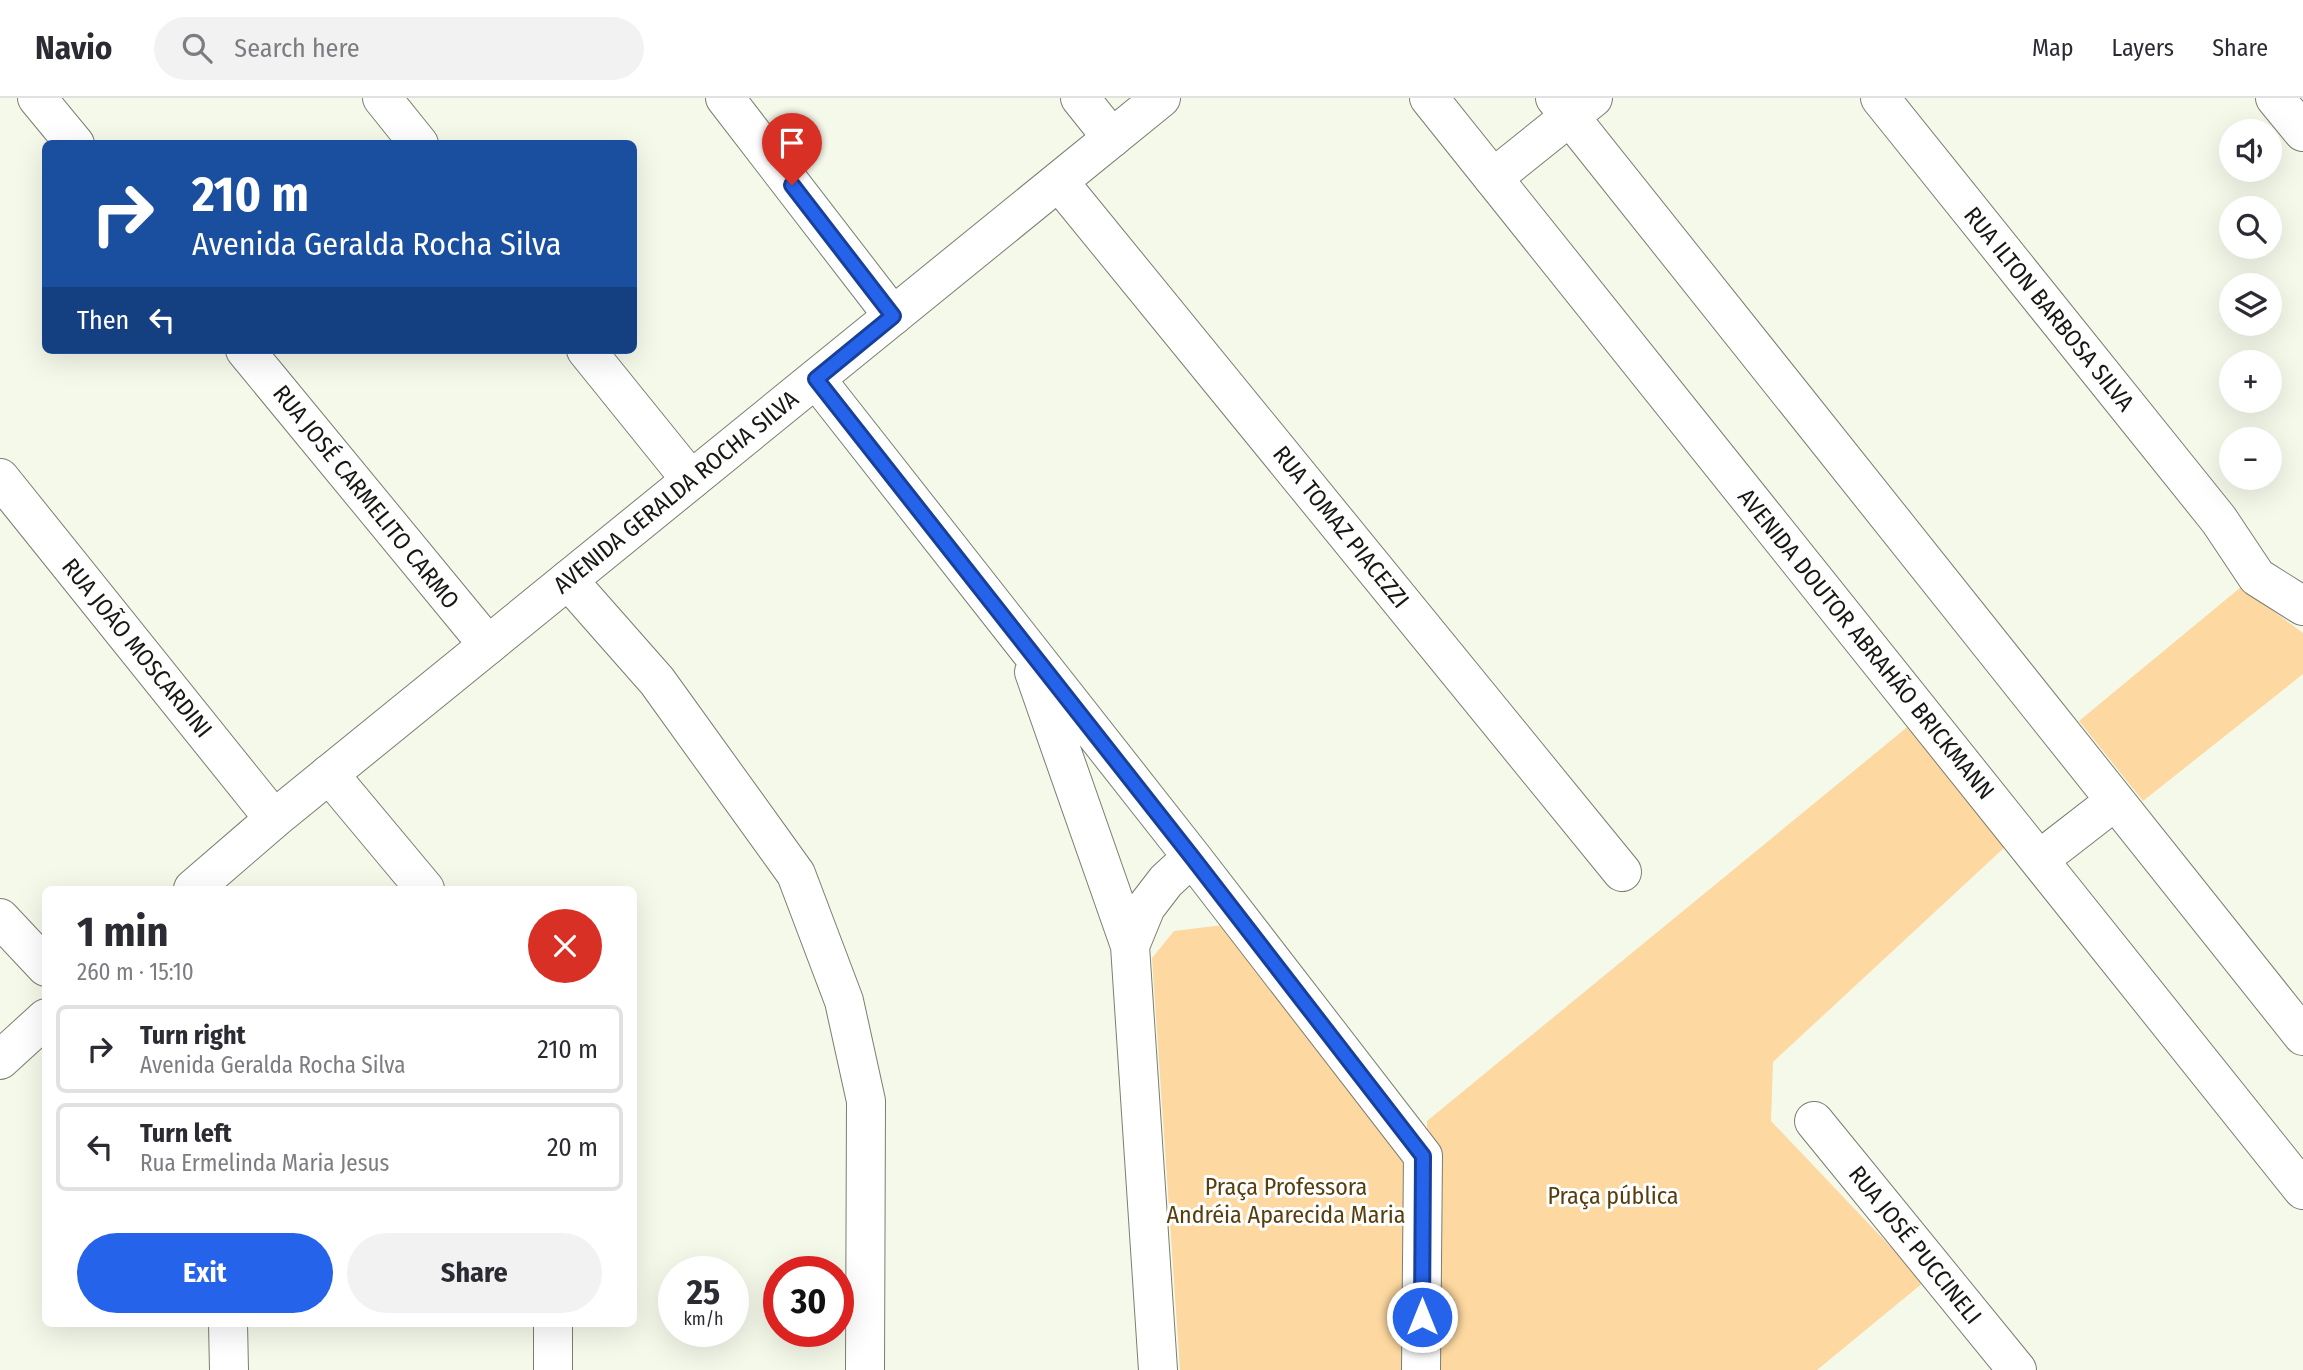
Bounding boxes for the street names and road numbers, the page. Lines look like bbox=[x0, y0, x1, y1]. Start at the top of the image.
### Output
street label: RUA ILTON BARBOSA SILVA bbox=[1958, 201, 2140, 417]
street label: RUA JOSÉ CARMELITO CARMO bbox=[267, 379, 466, 614]
street label: AVENIDA GERALDA ROCHA SILVA bbox=[548, 384, 804, 599]
street label: RUA TOMAZ PIACEZZI bbox=[1267, 440, 1415, 614]
street label: AVENIDA DOUTOR ABRAHÃO BRICKMANN bbox=[1732, 483, 2000, 805]
street label: RUA JOÃO MOSCARDINI bbox=[56, 553, 218, 743]
street label: RUA JOSÉ PUCCINELI bbox=[1843, 1160, 1988, 1330]

